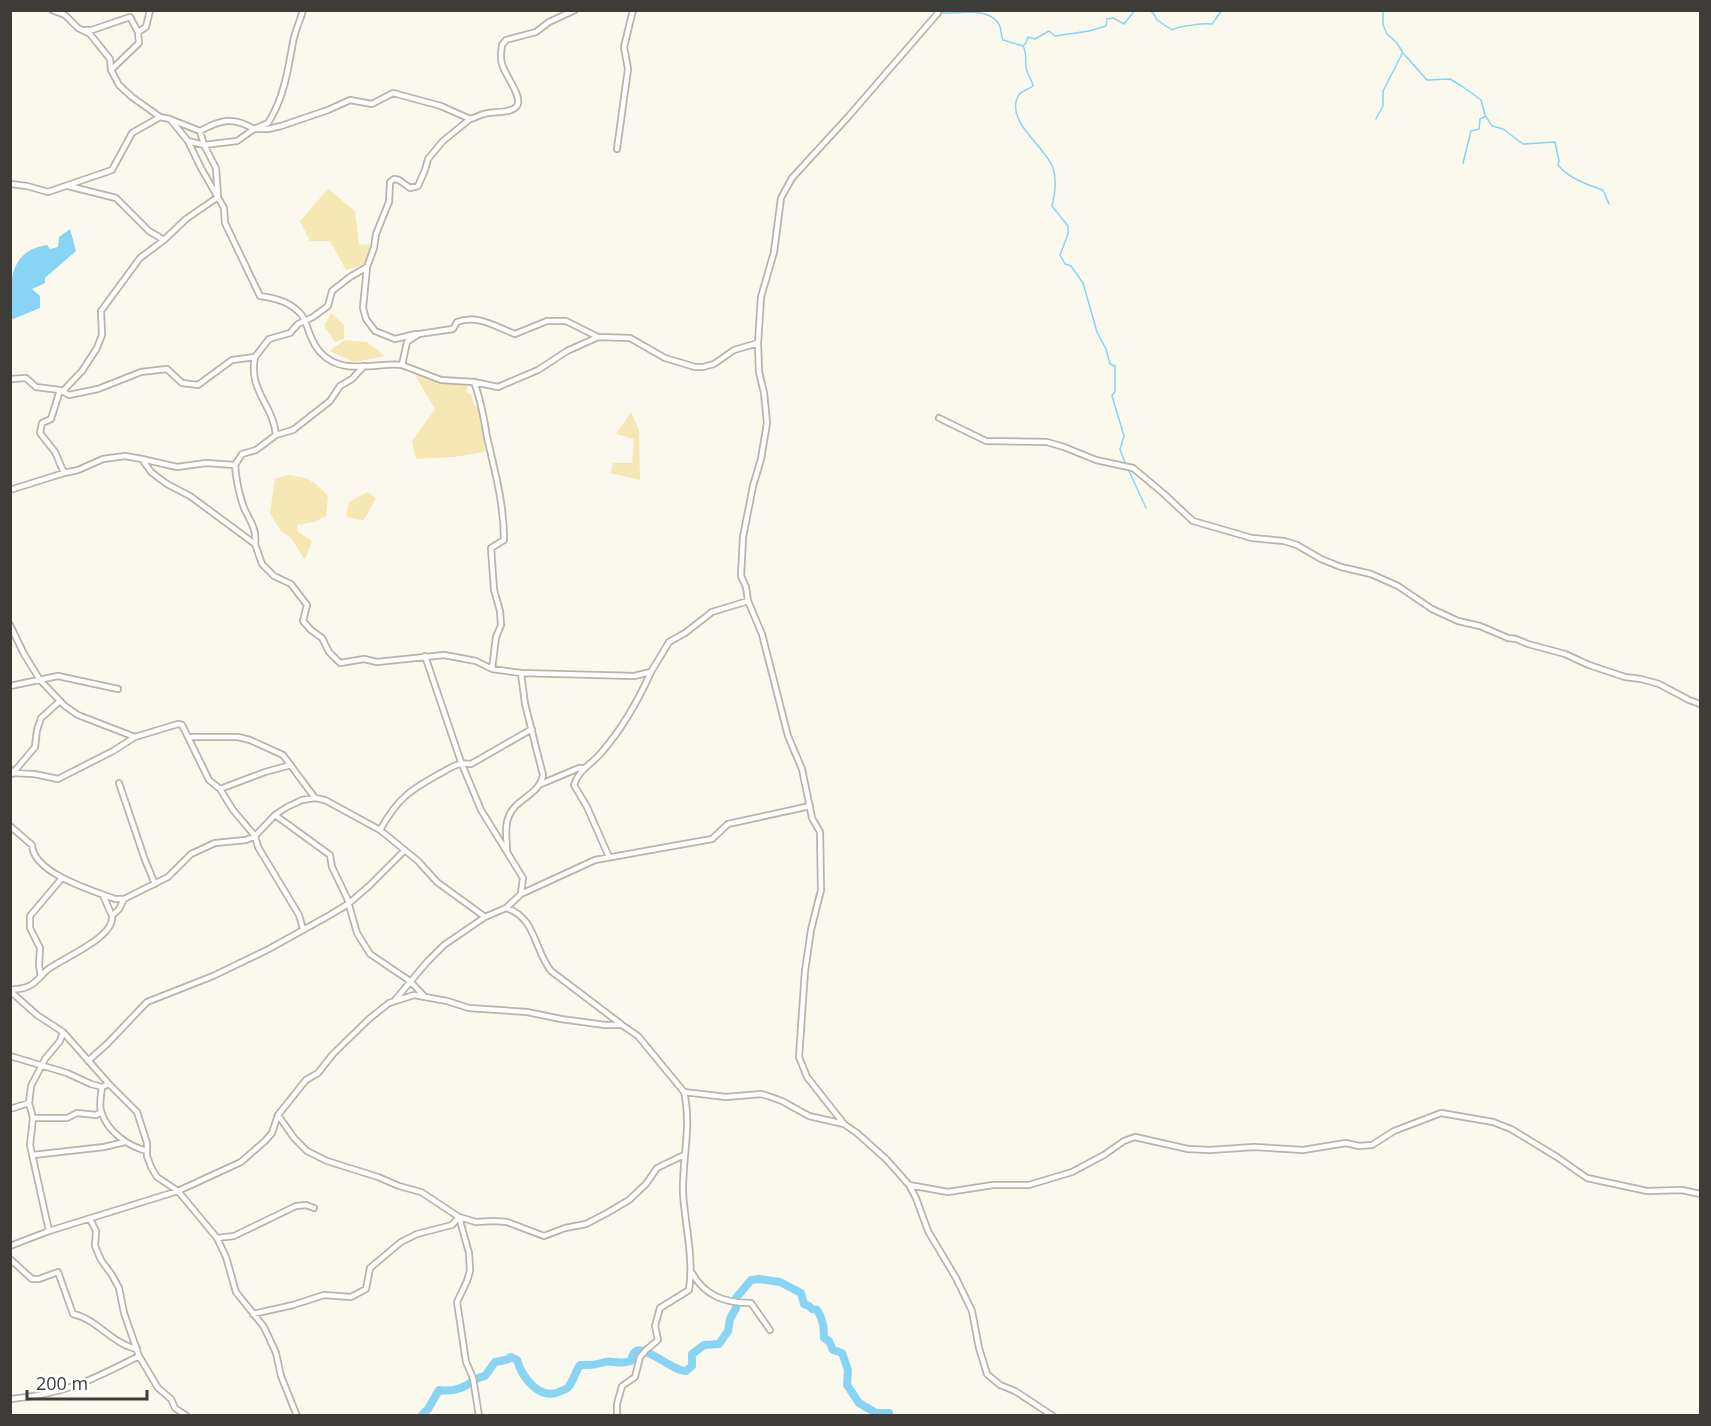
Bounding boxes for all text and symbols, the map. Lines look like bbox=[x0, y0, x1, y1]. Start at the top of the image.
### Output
scale bar bbox=[27, 1363, 147, 1401]
text: 200 m bbox=[36, 1371, 88, 1395]

